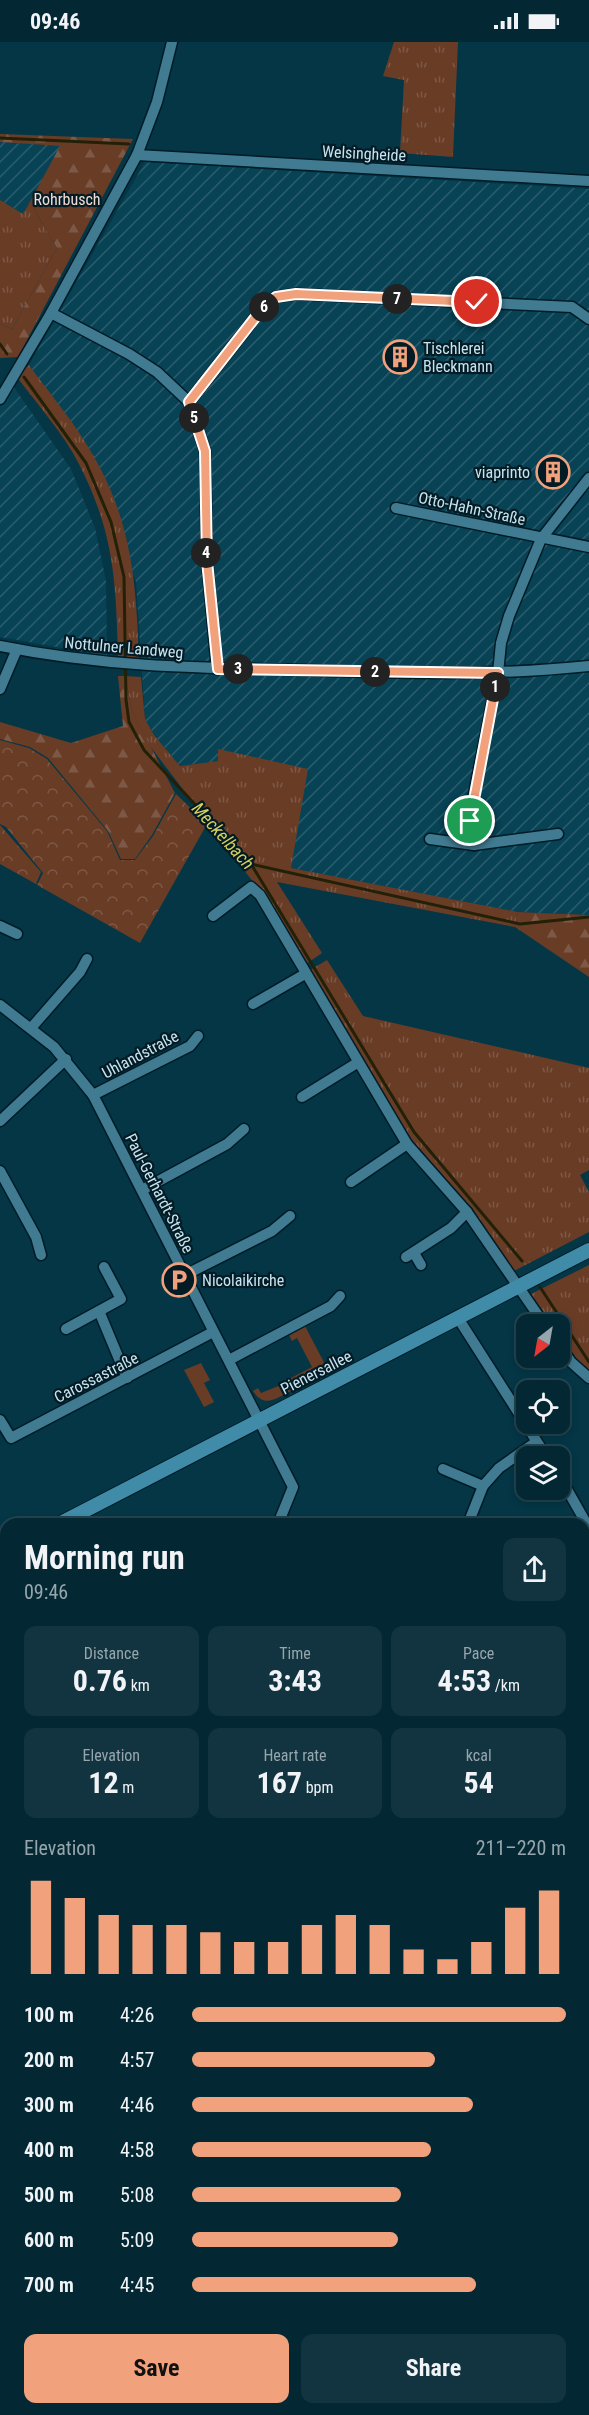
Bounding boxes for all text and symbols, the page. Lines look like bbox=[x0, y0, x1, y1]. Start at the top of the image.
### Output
text: 09:46 bbox=[30, 9, 81, 34]
street label: Welsingheide bbox=[322, 142, 406, 165]
park label: Rohrbusch bbox=[33, 190, 101, 209]
pin bbox=[451, 276, 502, 327]
pin: 7 bbox=[382, 284, 412, 314]
icon: check bbox=[460, 285, 493, 318]
text: 7 bbox=[393, 289, 401, 308]
pin: 6 bbox=[249, 292, 279, 322]
text: 6 bbox=[260, 297, 268, 316]
building icon: Tischlerei Bleckmann bbox=[382, 339, 418, 375]
place label: Tischlerei Bleckmann bbox=[423, 339, 493, 376]
pin: 5 bbox=[179, 403, 209, 433]
text: 5 bbox=[190, 408, 198, 427]
building icon: viaprinto bbox=[535, 454, 571, 490]
place label: viaprinto bbox=[475, 463, 530, 482]
street label: Otto-Hahn-Straße bbox=[417, 488, 527, 529]
pin: 4 bbox=[191, 538, 221, 568]
text: 4 bbox=[202, 543, 210, 562]
street label: Nottulner Landweg bbox=[64, 633, 184, 662]
pin: 3 bbox=[223, 654, 253, 684]
pin: 2 bbox=[360, 657, 390, 687]
text: 3 bbox=[234, 659, 242, 678]
text: 2 bbox=[371, 662, 379, 681]
pin: 1 bbox=[480, 672, 510, 702]
text: 1 bbox=[491, 677, 499, 696]
pin bbox=[444, 795, 495, 846]
water label: Meckelbach bbox=[188, 798, 259, 873]
icon: arrive bbox=[453, 804, 486, 837]
street label: Uhlandstraße bbox=[99, 1026, 182, 1083]
street label: Paul-Gerhardt-Straße bbox=[121, 1130, 198, 1256]
parking icon: Nicolaikirche bbox=[161, 1262, 197, 1298]
place label: Nicolaikirche bbox=[202, 1271, 284, 1290]
north arrow bbox=[516, 1314, 570, 1368]
map controls bbox=[516, 1314, 570, 1500]
street label: Pienersallee bbox=[277, 1346, 355, 1398]
street label: Carossastraße bbox=[51, 1348, 141, 1407]
button: locate bbox=[516, 1380, 570, 1434]
button: layers bbox=[516, 1446, 570, 1500]
text: Morning run bbox=[24, 1538, 185, 1577]
button: share bbox=[503, 1538, 566, 1601]
text: 09:46 bbox=[24, 1580, 68, 1604]
text: Distance bbox=[84, 1644, 139, 1663]
text: Time bbox=[279, 1644, 311, 1663]
text: Pace bbox=[463, 1644, 494, 1663]
text: 0.76 bbox=[73, 1663, 127, 1698]
text: 3:43 bbox=[268, 1663, 322, 1698]
text: 4:53 bbox=[437, 1663, 491, 1698]
text: km bbox=[127, 1676, 150, 1695]
text: /km bbox=[491, 1676, 520, 1695]
text: Elevation bbox=[83, 1746, 140, 1765]
text: Heart rate bbox=[263, 1746, 327, 1765]
text: kcal bbox=[466, 1746, 492, 1765]
text: 12 bbox=[88, 1765, 119, 1800]
text: 167 bbox=[257, 1765, 302, 1800]
text: 54 bbox=[464, 1765, 494, 1800]
text: m bbox=[119, 1778, 134, 1797]
text: bpm bbox=[302, 1778, 333, 1797]
text: Elevation bbox=[24, 1836, 96, 1860]
text: 211–220 m bbox=[476, 1836, 566, 1860]
text: 100 m bbox=[24, 2003, 74, 2027]
text: 4:26 bbox=[120, 2003, 154, 2027]
text: 200 m bbox=[24, 2048, 74, 2072]
text: 4:57 bbox=[120, 2048, 154, 2072]
text: 300 m bbox=[24, 2093, 74, 2117]
text: 4:46 bbox=[120, 2093, 154, 2117]
text: 400 m bbox=[24, 2138, 74, 2162]
text: 4:58 bbox=[120, 2138, 154, 2162]
text: 500 m bbox=[24, 2183, 74, 2207]
text: 5:08 bbox=[120, 2183, 154, 2207]
text: 600 m bbox=[24, 2228, 74, 2252]
text: 5:09 bbox=[120, 2228, 154, 2252]
text: 700 m bbox=[24, 2273, 74, 2297]
text: 4:45 bbox=[120, 2273, 154, 2297]
button: Save bbox=[24, 2334, 289, 2403]
button: Share bbox=[301, 2334, 566, 2403]

